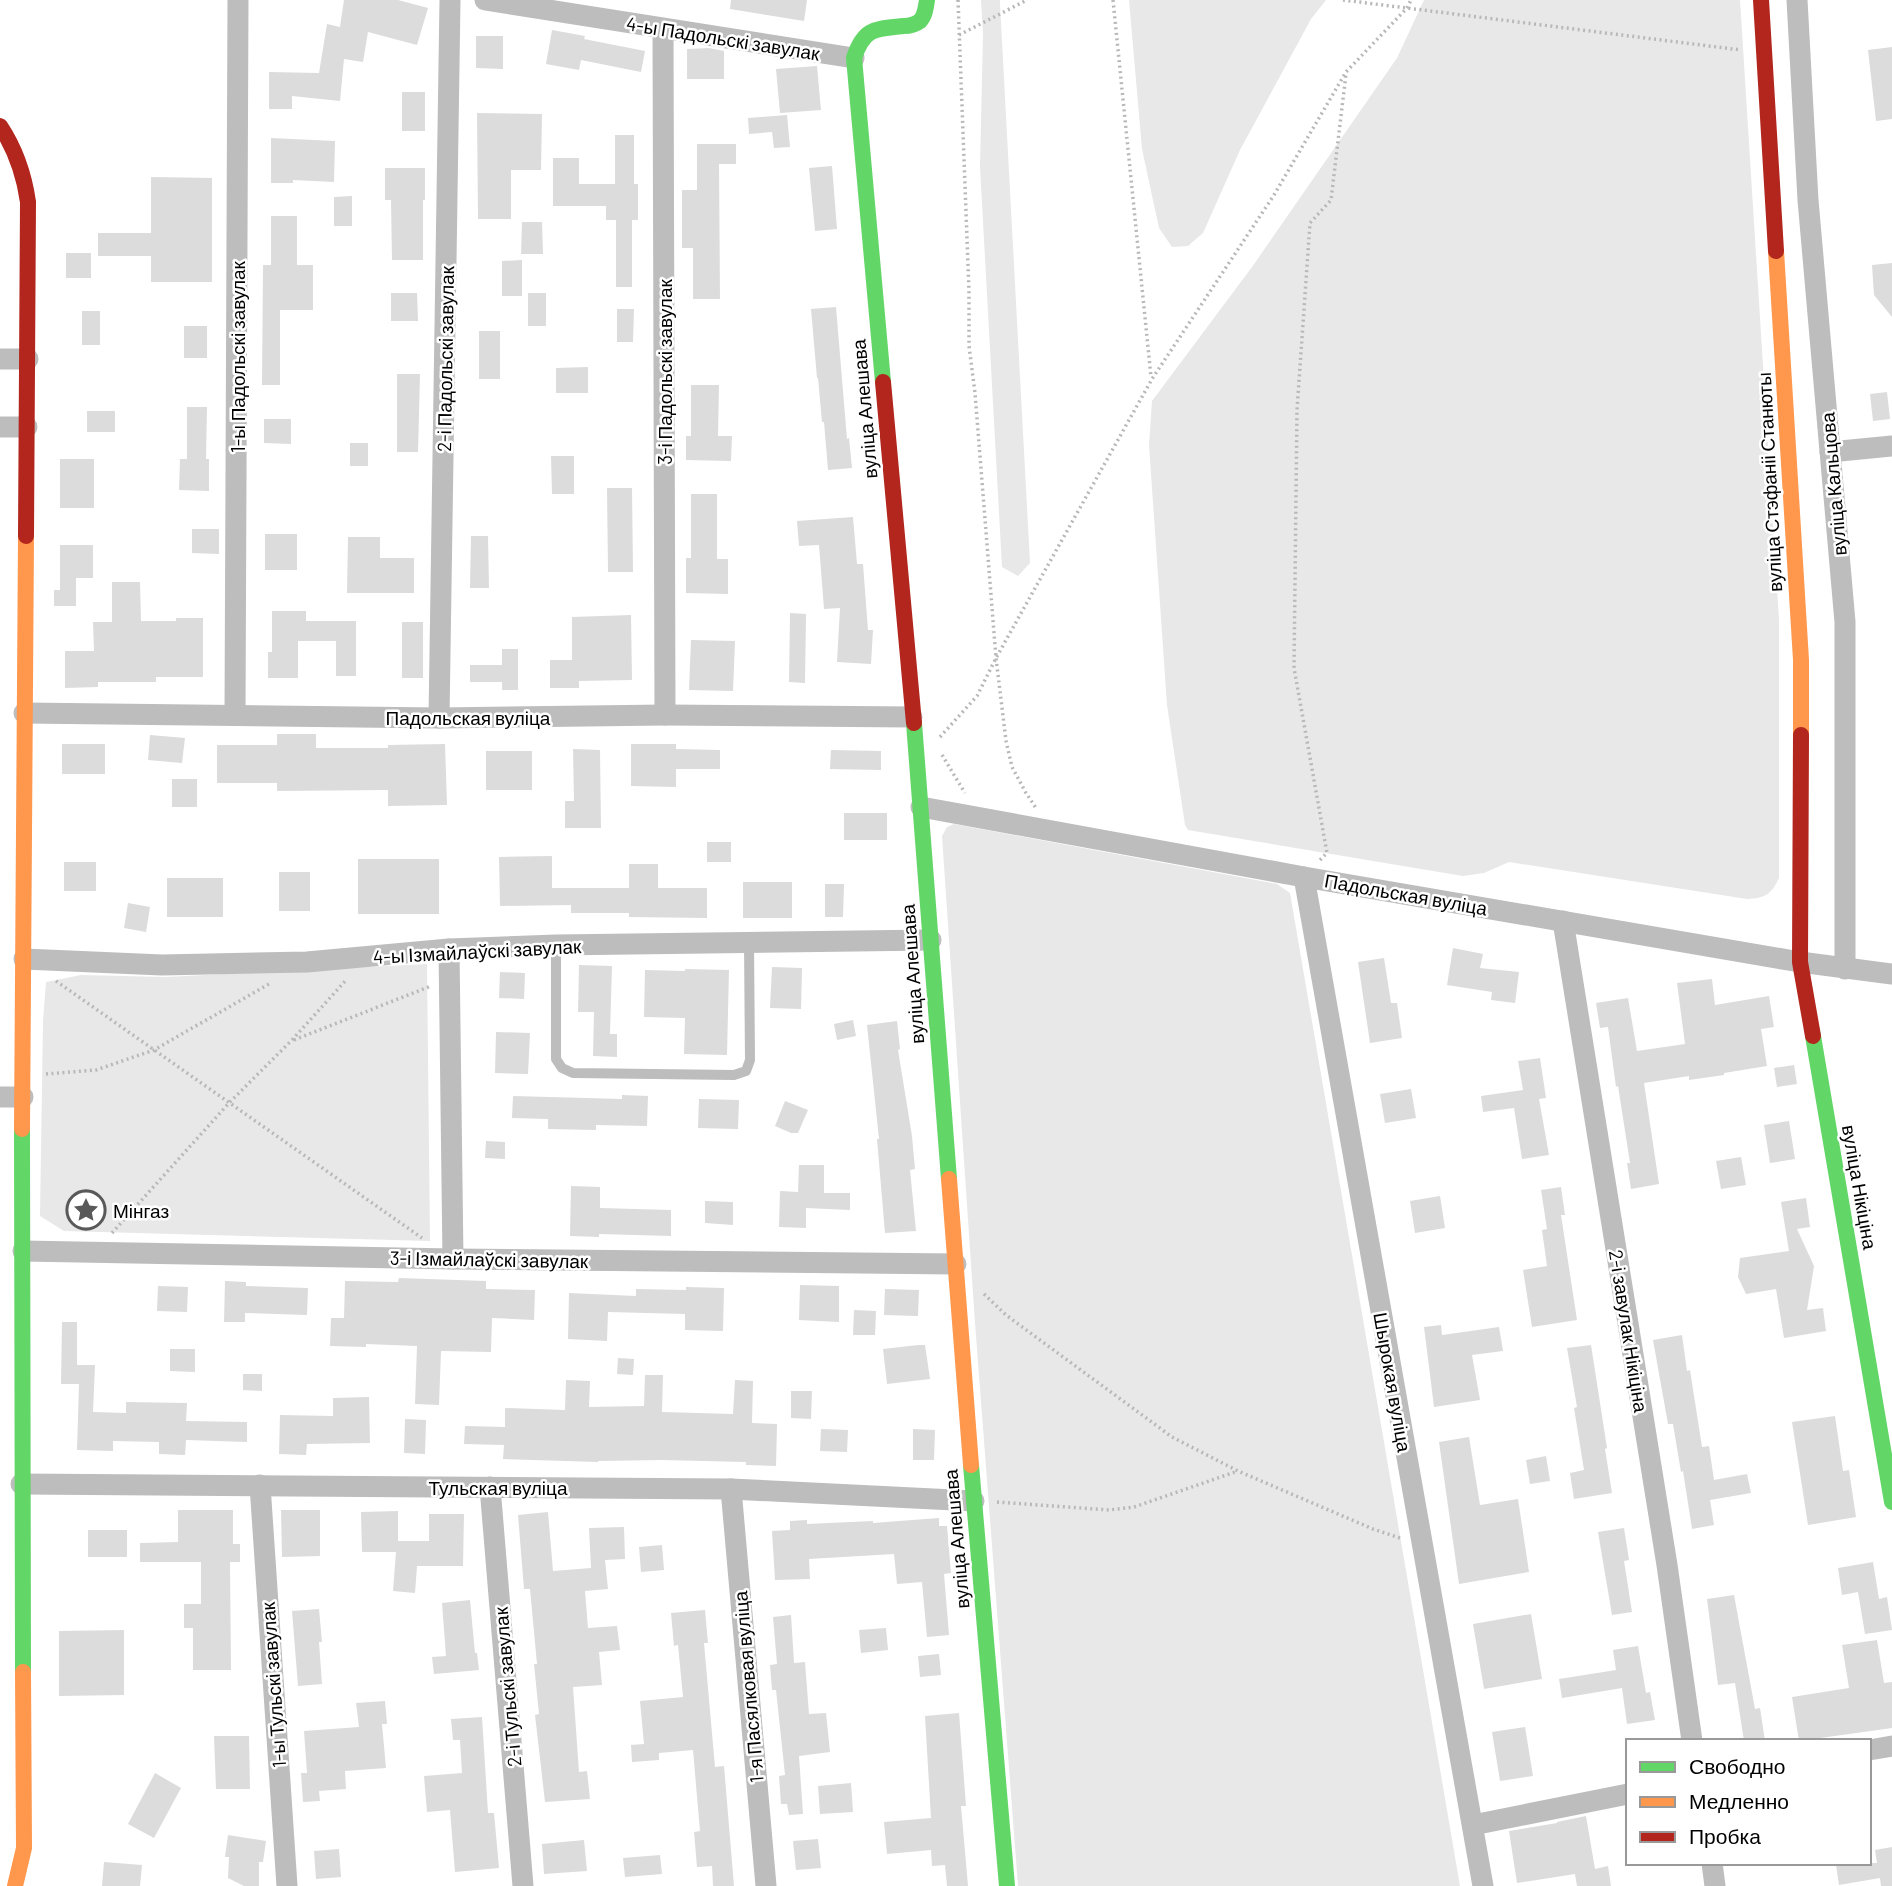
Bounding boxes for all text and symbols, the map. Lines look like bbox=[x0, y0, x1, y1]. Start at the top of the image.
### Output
street label: 4-ы Падольскі завулак bbox=[625, 11, 822, 65]
street label: 1-ы Падольскі завулак bbox=[226, 260, 249, 453]
street label: 2-і Падольскі завулак bbox=[432, 265, 458, 452]
street label: 3-і Падольскі завулак bbox=[653, 279, 676, 465]
street label: вуліца Алешава bbox=[846, 338, 882, 480]
street label: вуліца Стэфаніі Станюты bbox=[1752, 372, 1786, 592]
street label: вуліца Кальцова bbox=[1815, 411, 1851, 557]
street label: Падольская вуліца bbox=[386, 706, 551, 729]
street label: Падольская вуліца bbox=[1323, 868, 1490, 920]
street label: вуліца Алешава bbox=[896, 903, 928, 1045]
street label: 4-ы Ізмайлаўскі завулак bbox=[372, 934, 582, 968]
street label: вуліца Нікіціна bbox=[1838, 1123, 1882, 1251]
place icon: Мінгаз bbox=[65, 1189, 107, 1231]
place label: Мінгаз bbox=[113, 1199, 169, 1222]
street label: 3-і Ізмайлаўскі завулак bbox=[390, 1246, 589, 1272]
street label: 2-і завулак Нікіціна bbox=[1605, 1248, 1653, 1414]
street label: Шырокая вуліца bbox=[1369, 1311, 1417, 1454]
street label: вуліца Алешава bbox=[938, 1468, 974, 1610]
street label: Тульская вуліца bbox=[428, 1476, 568, 1499]
street label: 1-я Пасялковая вуліца bbox=[728, 1590, 768, 1784]
street label: 1-ы Тульскі завулак bbox=[256, 1601, 290, 1769]
street label: 2-і Тульскі завулак bbox=[489, 1606, 525, 1768]
legend bbox=[1626, 1739, 1871, 1865]
text: Свободно bbox=[1689, 1753, 1786, 1778]
text: Медленно bbox=[1689, 1788, 1789, 1813]
text: Пробка bbox=[1689, 1823, 1761, 1848]

